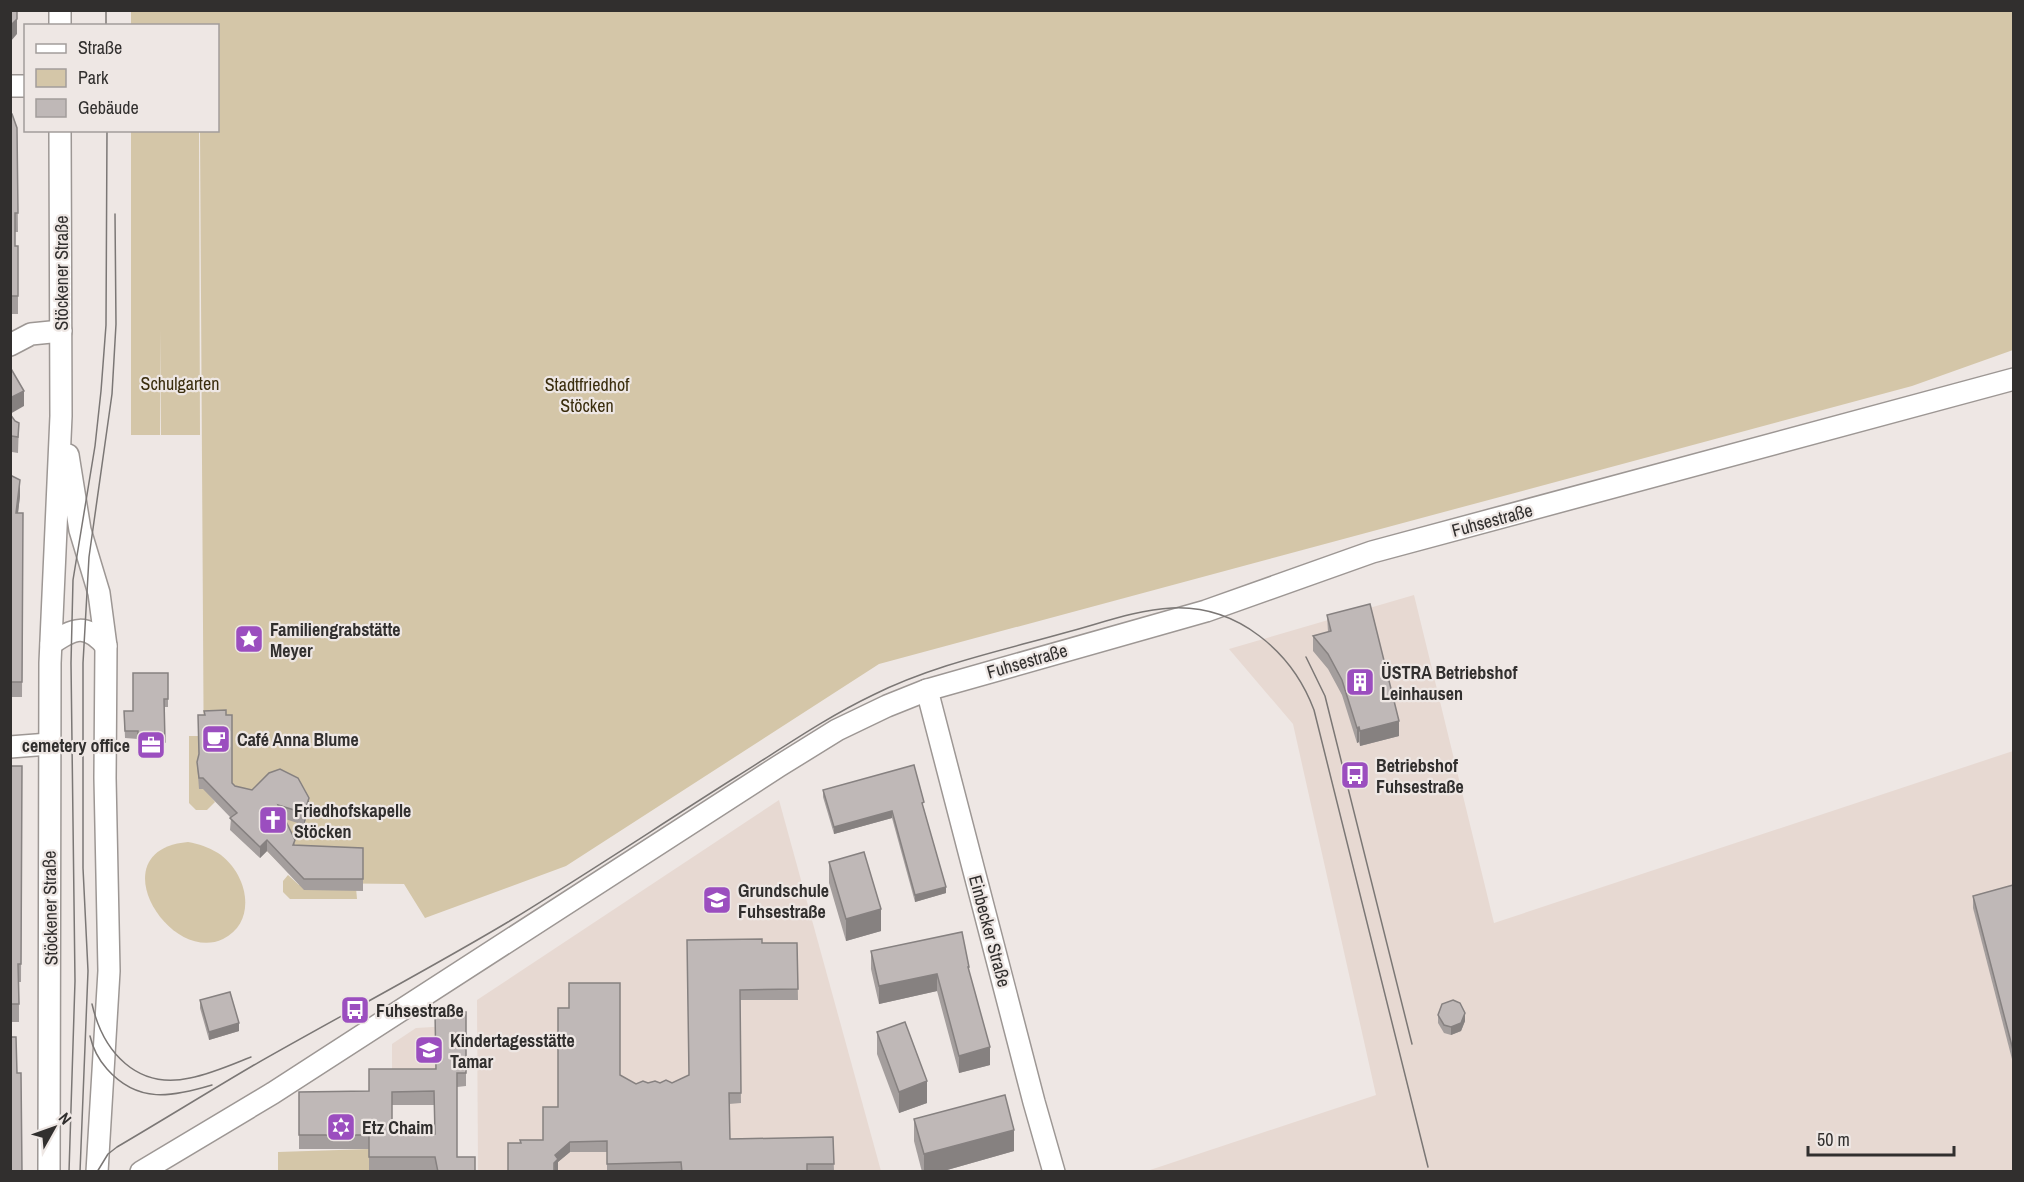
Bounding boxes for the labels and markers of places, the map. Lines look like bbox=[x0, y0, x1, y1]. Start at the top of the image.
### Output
place label: Familiengrabstätte Meyer bbox=[270, 617, 401, 663]
place icon: Familiengrabstätte Meyer bbox=[233, 623, 265, 655]
place label: ÜSTRA Betriebshof Leinhausen bbox=[1381, 660, 1517, 706]
building icon: ÜSTRA Betriebshof Leinhausen bbox=[1344, 666, 1376, 698]
cafe icon: Café Anna Blume bbox=[200, 723, 232, 755]
place label: Café Anna Blume bbox=[237, 727, 359, 752]
office icon: cemetery office bbox=[135, 729, 167, 761]
place label: cemetery office bbox=[22, 733, 130, 758]
place label: Betriebshof Fuhsestraße bbox=[1376, 753, 1464, 799]
bus stop icon: Betriebshof Fuhsestraße bbox=[1339, 759, 1371, 791]
place label: Friedhofskapelle Stöcken bbox=[294, 798, 411, 844]
church icon: Friedhofskapelle Stöcken bbox=[257, 804, 289, 836]
place label: Grundschule Fuhsestraße bbox=[738, 878, 829, 924]
school or university icon: Grundschule Fuhsestraße bbox=[701, 884, 733, 916]
bus stop icon: Fuhsestraße bbox=[339, 994, 371, 1026]
place label: Fuhsestraße bbox=[376, 998, 464, 1023]
place label: Kindertagesstätte Tamar bbox=[450, 1028, 575, 1074]
school or university icon: Kindertagesstätte Tamar bbox=[413, 1034, 445, 1066]
synagogue icon: Etz Chaim bbox=[325, 1111, 357, 1143]
place label: Etz Chaim bbox=[362, 1115, 433, 1140]

